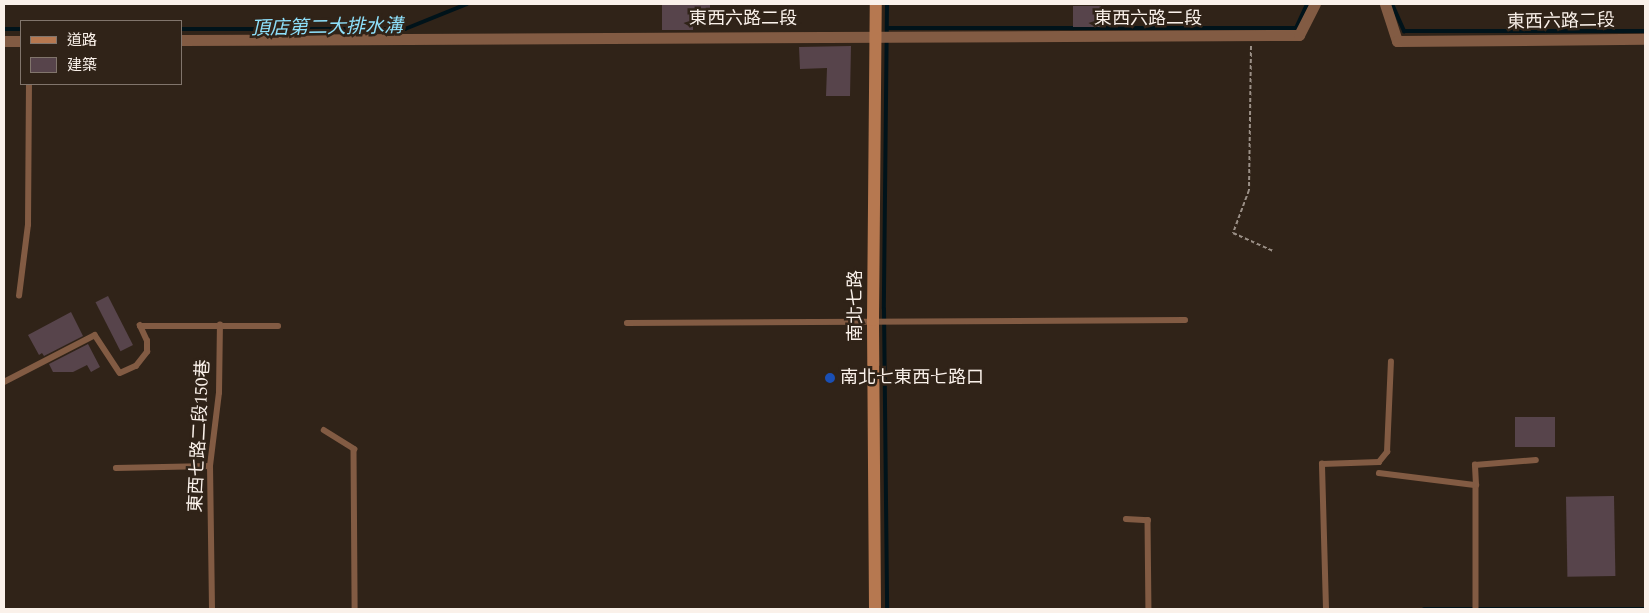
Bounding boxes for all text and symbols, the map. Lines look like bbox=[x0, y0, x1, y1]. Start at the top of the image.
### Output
street label: 東西六路二段 bbox=[689, 8, 797, 30]
street label: 東西六路二段 bbox=[1094, 8, 1202, 30]
street label: 東西六路二段 bbox=[1507, 10, 1615, 34]
water label: 頂店第二大排水溝 bbox=[251, 15, 403, 41]
legend bbox=[20, 20, 182, 85]
text: 道路 bbox=[67, 29, 97, 52]
text: 建築 bbox=[67, 54, 97, 77]
street label: 南北七路 bbox=[845, 270, 867, 342]
street label: 東西七路二段150巷 bbox=[185, 359, 215, 513]
place label: 南北七東西七路口 bbox=[840, 367, 984, 389]
marker: 南北七東西七路口 bbox=[824, 372, 836, 384]

